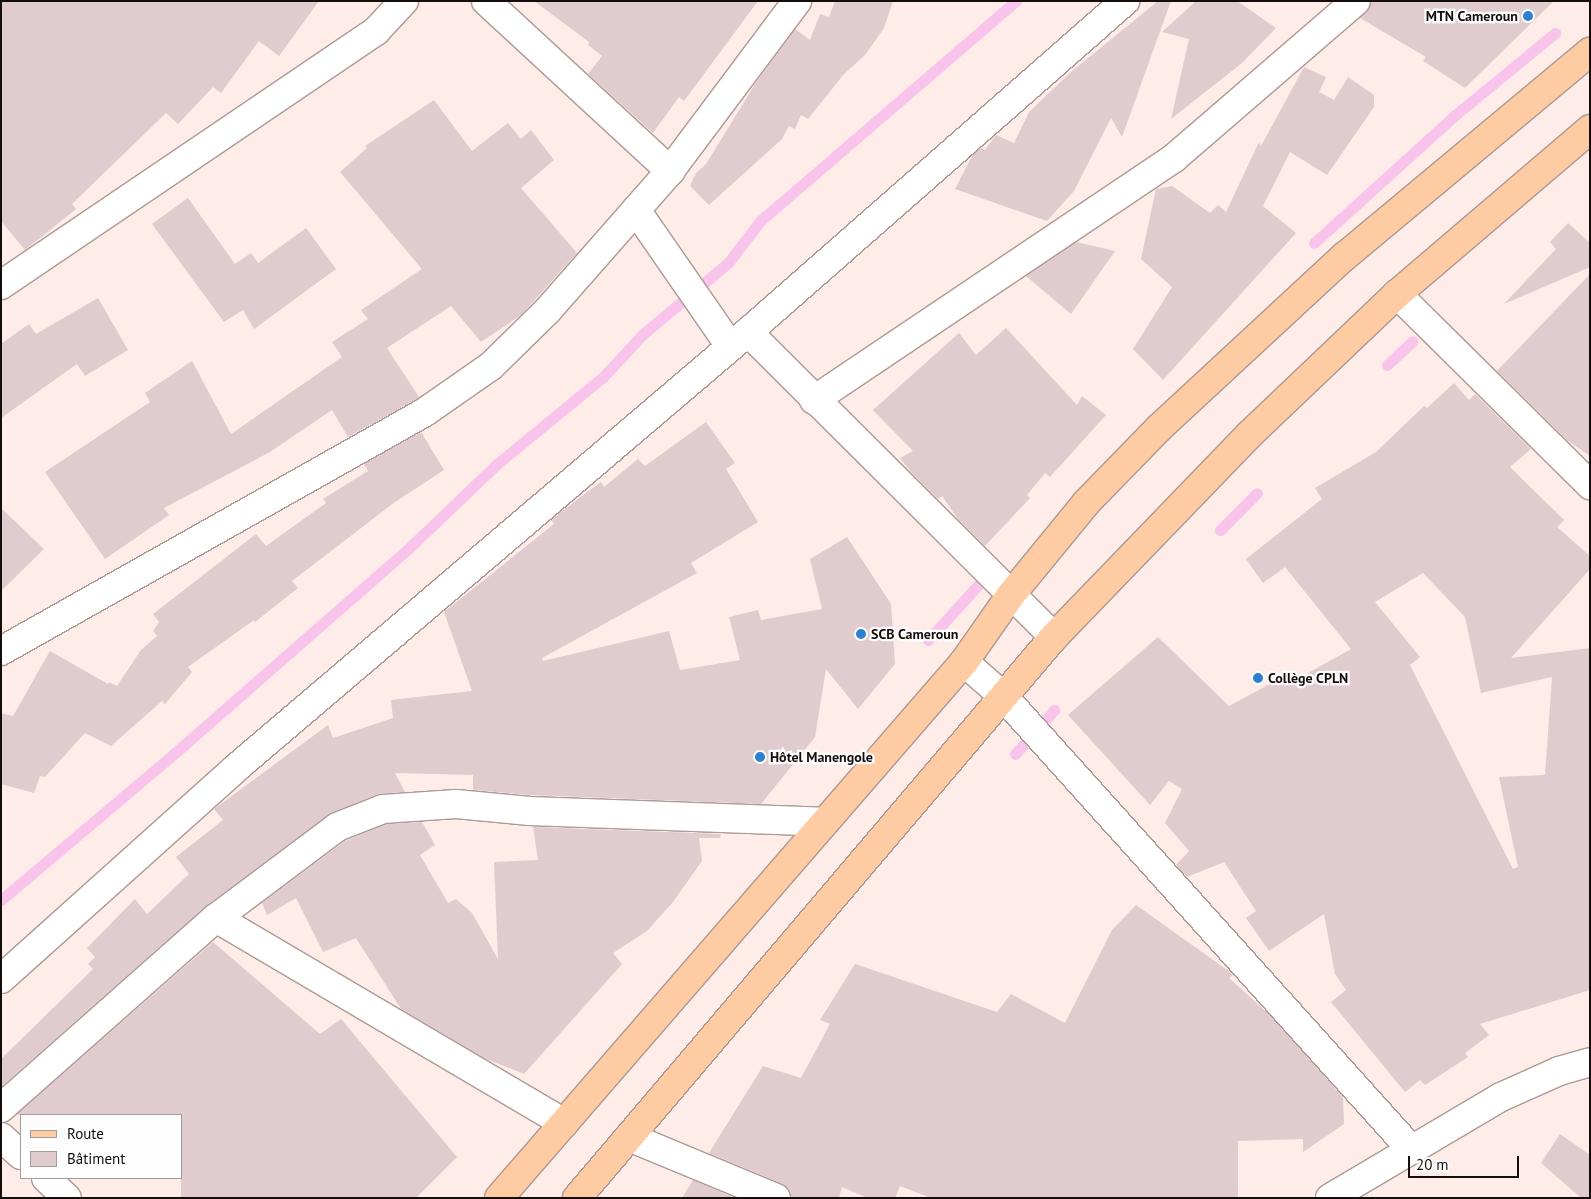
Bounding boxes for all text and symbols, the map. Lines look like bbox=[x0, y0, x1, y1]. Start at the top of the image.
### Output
place label: MTN Cameroun bbox=[1426, 8, 1518, 24]
marker: MTN Cameroun bbox=[1522, 10, 1534, 22]
place label: SCB Cameroun bbox=[871, 626, 959, 642]
marker: SCB Cameroun bbox=[855, 628, 867, 640]
place label: Collège CPLN bbox=[1268, 670, 1348, 686]
marker: Collège CPLN bbox=[1252, 672, 1264, 684]
place label: Hôtel Manengole bbox=[770, 749, 873, 765]
marker: Hôtel Manengole bbox=[754, 751, 766, 763]
legend bbox=[20, 1114, 182, 1179]
text: Route bbox=[67, 1124, 104, 1143]
scale bar bbox=[1411, 1146, 1522, 1178]
text: Bâtiment bbox=[67, 1149, 125, 1168]
text: 20 m bbox=[1416, 1155, 1449, 1174]

